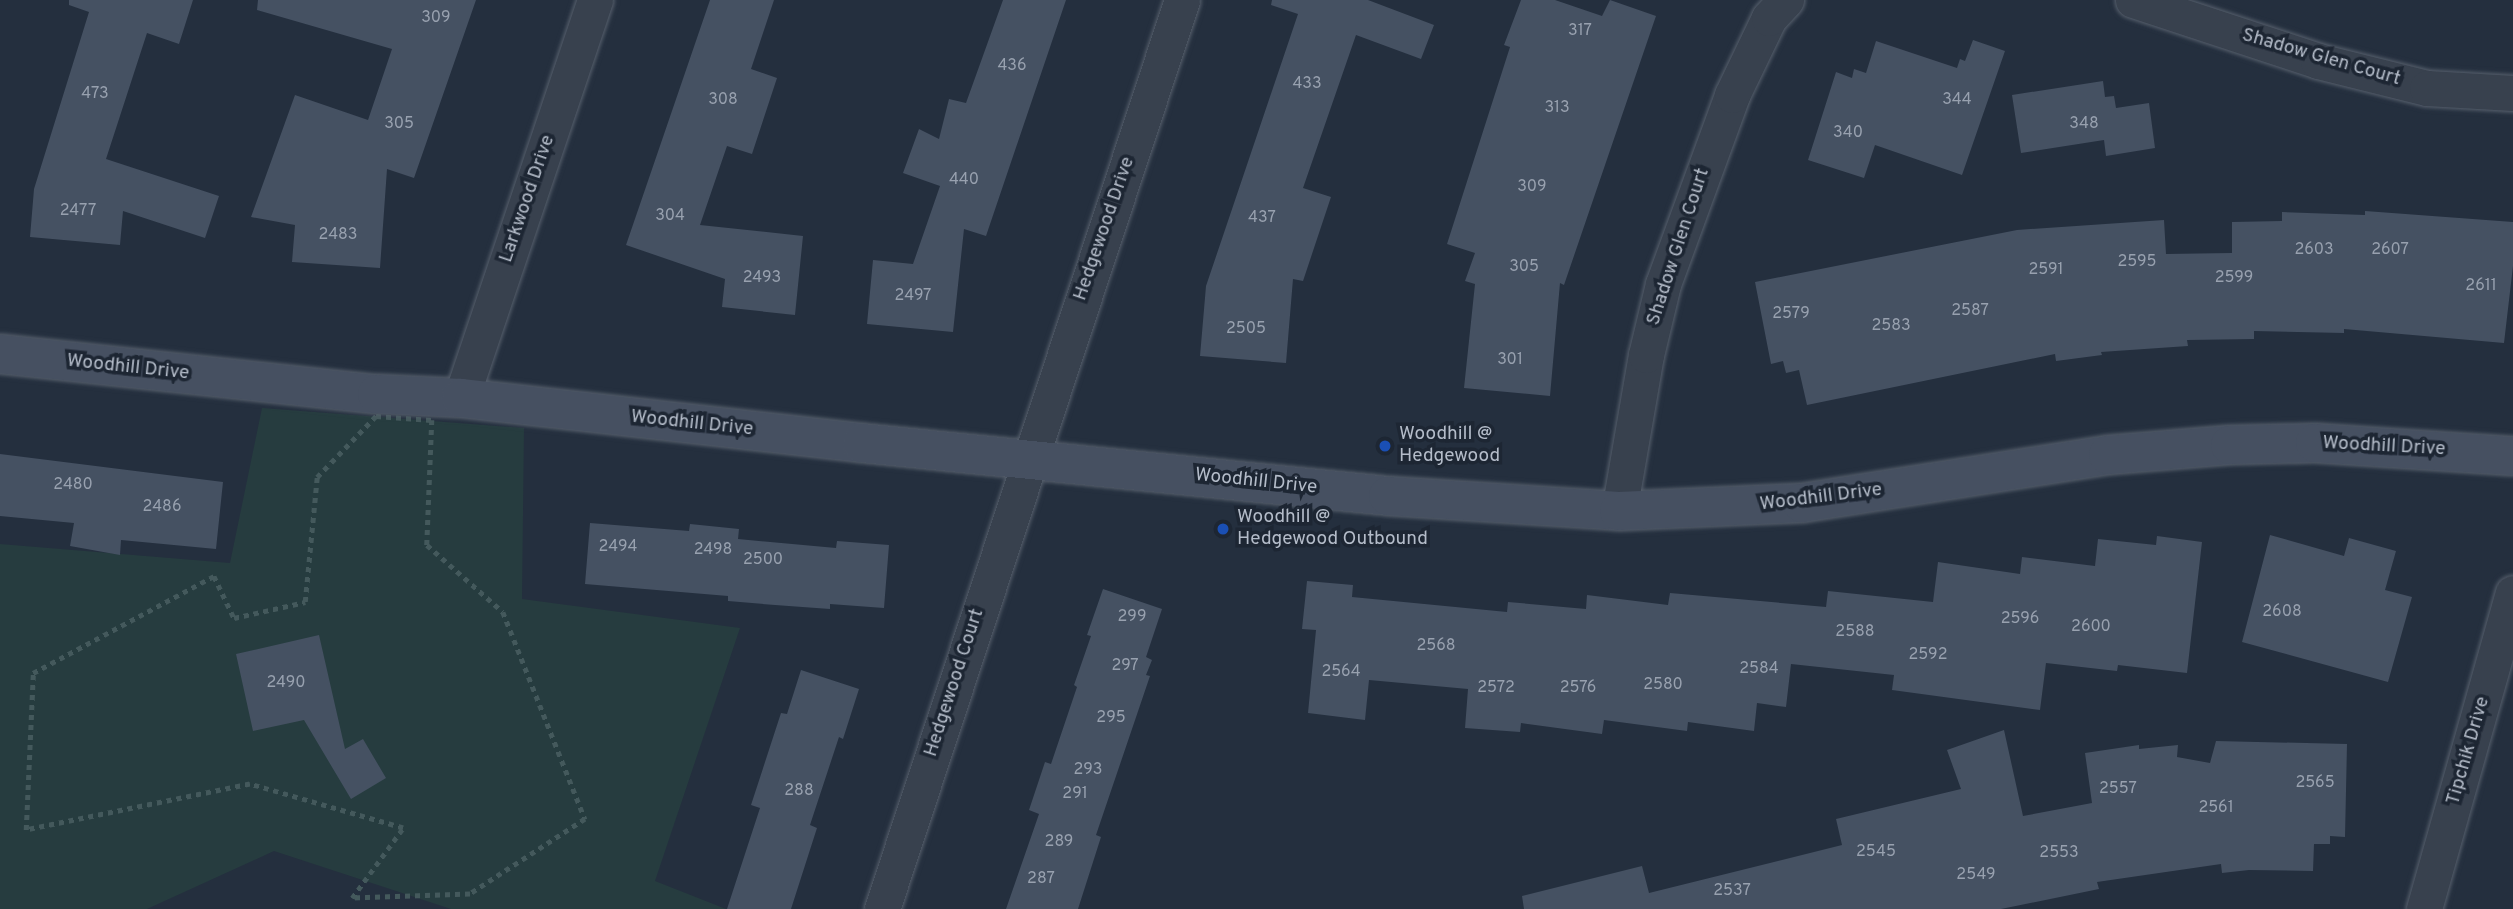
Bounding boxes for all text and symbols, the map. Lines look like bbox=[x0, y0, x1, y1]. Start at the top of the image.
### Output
house number: 309 bbox=[421, 8, 451, 28]
house number: 317 bbox=[1568, 21, 1592, 41]
street label: Shadow Glen Court bbox=[2239, 24, 2403, 92]
house number: 436 bbox=[997, 56, 1027, 76]
house number: 433 bbox=[1292, 74, 1322, 94]
house number: 473 bbox=[81, 84, 109, 104]
house number: 308 bbox=[708, 90, 738, 110]
house number: 344 bbox=[1942, 90, 1972, 110]
house number: 313 bbox=[1544, 98, 1570, 118]
house number: 305 bbox=[384, 114, 414, 134]
house number: 348 bbox=[2069, 114, 2099, 134]
house number: 340 bbox=[1833, 123, 1863, 143]
street label: Larkwood Drive bbox=[496, 132, 560, 266]
street label: Hedgewood Drive bbox=[1070, 154, 1140, 304]
street label: Shadow Glen Court bbox=[1643, 166, 1715, 328]
house number: 440 bbox=[949, 170, 979, 190]
house number: 309 bbox=[1517, 177, 1547, 197]
house number: 2477 bbox=[60, 201, 96, 221]
house number: 304 bbox=[655, 206, 685, 226]
house number: 437 bbox=[1248, 208, 1276, 228]
house number: 2483 bbox=[319, 225, 357, 245]
house number: 2603 bbox=[2294, 240, 2334, 260]
house number: 2607 bbox=[2371, 240, 2409, 260]
house number: 2595 bbox=[2117, 252, 2157, 272]
house number: 305 bbox=[1509, 257, 1539, 277]
house number: 2591 bbox=[2028, 260, 2064, 280]
house number: 2493 bbox=[743, 268, 781, 288]
house number: 2599 bbox=[2215, 268, 2253, 288]
house number: 2611 bbox=[2465, 276, 2497, 296]
house number: 2497 bbox=[895, 286, 931, 306]
house number: 2587 bbox=[1951, 301, 1989, 321]
house number: 2579 bbox=[1772, 304, 1810, 324]
house number: 2583 bbox=[1871, 316, 1911, 336]
house number: 2505 bbox=[1226, 319, 1266, 339]
street label: Woodhill Drive bbox=[66, 350, 190, 386]
house number: 301 bbox=[1497, 350, 1523, 370]
street label: Woodhill Drive bbox=[630, 406, 754, 442]
place label: Woodhill @ Hedgewood bbox=[1399, 424, 1500, 468]
street label: Woodhill Drive bbox=[2322, 432, 2446, 462]
marker: Woodhill @ Hedgewood bbox=[1377, 438, 1393, 454]
street label: Woodhill Drive bbox=[1194, 464, 1318, 500]
house number: 2480 bbox=[53, 475, 93, 495]
street label: Woodhill Drive bbox=[1759, 479, 1883, 517]
house number: 2486 bbox=[143, 497, 181, 517]
place label: Woodhill @ Hedgewood Outbound bbox=[1237, 507, 1428, 551]
marker: Woodhill @ Hedgewood Outbound bbox=[1215, 521, 1231, 537]
house number: 2494 bbox=[599, 537, 637, 557]
house number: 2498 bbox=[694, 540, 732, 560]
house number: 2500 bbox=[743, 550, 783, 570]
house number: 2608 bbox=[2262, 602, 2302, 622]
street label: Hedgewood Court bbox=[920, 606, 990, 760]
house number: 299 bbox=[1118, 607, 1146, 627]
house number: 2596 bbox=[2001, 609, 2039, 629]
house number: 2600 bbox=[2071, 617, 2111, 637]
house number: 2588 bbox=[1835, 622, 1875, 642]
house number: 2568 bbox=[1416, 636, 1456, 656]
house number: 2592 bbox=[1909, 645, 1947, 665]
house number: 297 bbox=[1111, 656, 1139, 676]
house number: 2584 bbox=[1739, 659, 1779, 679]
house number: 2564 bbox=[1321, 662, 1361, 682]
house number: 2490 bbox=[266, 673, 306, 693]
house number: 2580 bbox=[1643, 675, 1683, 695]
house number: 2572 bbox=[1477, 678, 1515, 698]
house number: 2576 bbox=[1560, 678, 1596, 698]
street label: Tipchik Drive bbox=[2443, 694, 2495, 808]
house number: 295 bbox=[1096, 708, 1126, 728]
house number: 293 bbox=[1074, 760, 1102, 780]
house number: 2565 bbox=[2295, 773, 2335, 793]
house number: 2557 bbox=[2099, 779, 2137, 799]
house number: 288 bbox=[784, 781, 814, 801]
house number: 291 bbox=[1062, 784, 1088, 804]
house number: 2561 bbox=[2198, 798, 2234, 818]
house number: 289 bbox=[1045, 832, 1073, 852]
house number: 2545 bbox=[1856, 842, 1896, 862]
house number: 2553 bbox=[2039, 843, 2079, 863]
house number: 2549 bbox=[1956, 865, 1996, 885]
house number: 287 bbox=[1027, 869, 1055, 889]
house number: 2537 bbox=[1713, 881, 1751, 901]

